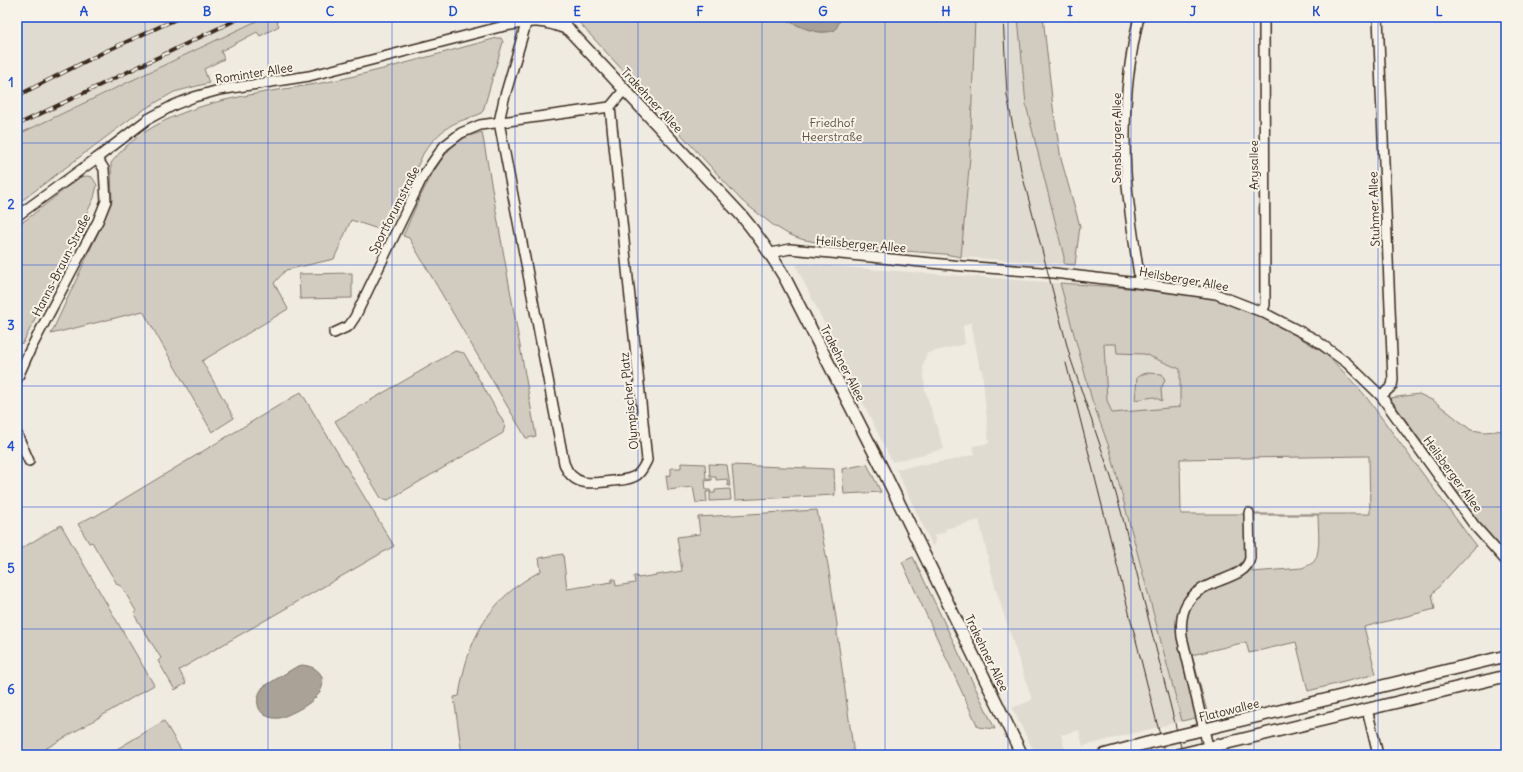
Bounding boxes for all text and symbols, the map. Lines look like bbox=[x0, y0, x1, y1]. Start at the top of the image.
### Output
text: A bbox=[80, 3, 89, 20]
text: B bbox=[203, 3, 212, 20]
text: C bbox=[326, 3, 335, 20]
text: D bbox=[448, 3, 458, 20]
text: E bbox=[573, 3, 581, 20]
text: F bbox=[696, 3, 704, 20]
text: G bbox=[818, 3, 828, 20]
text: H bbox=[941, 3, 951, 20]
text: I bbox=[1067, 3, 1073, 20]
text: J bbox=[1190, 3, 1197, 20]
text: K bbox=[1312, 3, 1321, 20]
text: L bbox=[1435, 3, 1443, 20]
street label: Rominter Allee bbox=[214, 59, 294, 87]
street label: Trakehner Allee bbox=[618, 64, 686, 136]
text: 1 bbox=[8, 74, 14, 91]
street label: Sensburger Allee bbox=[1109, 93, 1124, 183]
park label: Friedhof Heerstraße bbox=[802, 115, 862, 144]
street label: Arysallee bbox=[1246, 140, 1261, 190]
street label: Sportforumstraße bbox=[365, 164, 423, 256]
street label: Stuhmer Allee bbox=[1365, 171, 1383, 247]
text: 2 bbox=[7, 196, 15, 213]
street label: Hanns-Braun-Straße bbox=[29, 211, 93, 319]
street label: Heilsberger Allee bbox=[815, 233, 907, 255]
street label: Heilsberger Allee bbox=[1138, 264, 1230, 294]
text: 3 bbox=[7, 317, 15, 334]
street label: Trakehner Allee bbox=[817, 322, 869, 404]
street label: Olympischer Platz bbox=[616, 351, 642, 451]
street label: Heilsberger Allee bbox=[1420, 433, 1486, 515]
text: 4 bbox=[7, 438, 15, 455]
text: 5 bbox=[7, 560, 15, 577]
street label: Trakehner Allee bbox=[962, 612, 1012, 694]
text: 6 bbox=[7, 681, 15, 698]
street label: Flatowallee bbox=[1197, 695, 1261, 725]

